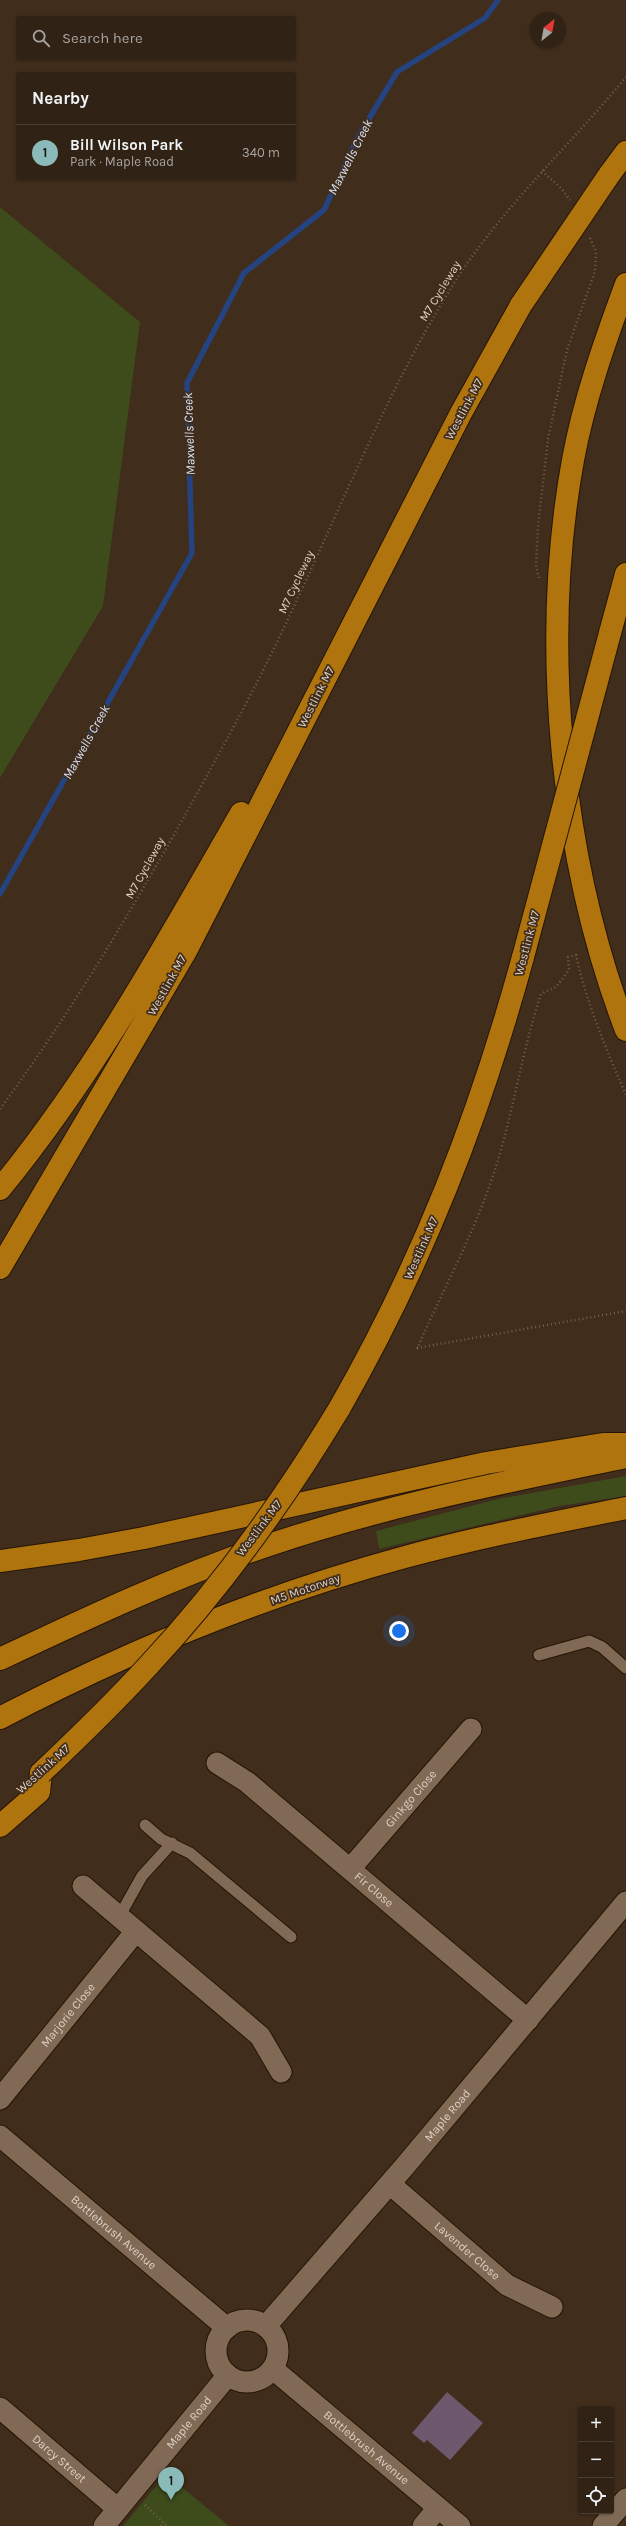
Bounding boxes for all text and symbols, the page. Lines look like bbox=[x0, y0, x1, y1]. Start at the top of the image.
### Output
north arrow bbox=[530, 12, 566, 48]
search box bbox=[16, 16, 296, 60]
icon: search bbox=[30, 27, 52, 49]
text: Search here bbox=[62, 29, 143, 47]
text: Nearby bbox=[32, 88, 89, 108]
water label: Maxwells Creek bbox=[325, 116, 376, 197]
text: Bill Wilson Park bbox=[70, 136, 183, 154]
text: 1 bbox=[43, 145, 47, 160]
text: 340 m bbox=[242, 145, 280, 160]
text: Park · Maple Road bbox=[70, 154, 174, 169]
street label: M7 Cycleway bbox=[416, 258, 464, 324]
street label: Westlink M7 bbox=[442, 376, 486, 442]
water label: Maxwells Creek bbox=[180, 392, 198, 476]
street label: M7 Cycleway bbox=[275, 548, 317, 616]
street label: Westlink M7 bbox=[295, 664, 338, 730]
water label: Maxwells Creek bbox=[59, 702, 113, 782]
street label: M7 Cycleway bbox=[122, 834, 168, 901]
street label: Westlink M7 bbox=[512, 909, 543, 977]
street label: Westlink M7 bbox=[145, 952, 190, 1018]
street label: Westlink M7 bbox=[401, 1214, 441, 1281]
street label: Westlink M7 bbox=[233, 1497, 285, 1559]
street label: M5 Motorway bbox=[268, 1570, 342, 1607]
your location bbox=[389, 1621, 409, 1641]
street label: Westlink M7 bbox=[13, 1741, 73, 1797]
street label: Ginkgo Close bbox=[382, 1767, 439, 1830]
street label: Fir Close bbox=[352, 1869, 396, 1910]
street label: Marjorie Close bbox=[38, 1980, 98, 2050]
street label: Maple Road bbox=[422, 2086, 473, 2144]
street label: Bottlebrush Avenue bbox=[68, 2192, 159, 2272]
street label: Lavender Close bbox=[432, 2219, 503, 2283]
street label: Maple Road bbox=[163, 2393, 215, 2452]
map controls bbox=[578, 2406, 614, 2514]
button: + bbox=[578, 2406, 614, 2442]
street label: Bottlebrush Avenue bbox=[321, 2408, 412, 2487]
street label: Darcy Street bbox=[29, 2432, 89, 2486]
button: − bbox=[578, 2442, 614, 2478]
pin: 1 bbox=[158, 2467, 184, 2500]
button: locate bbox=[578, 2478, 614, 2514]

